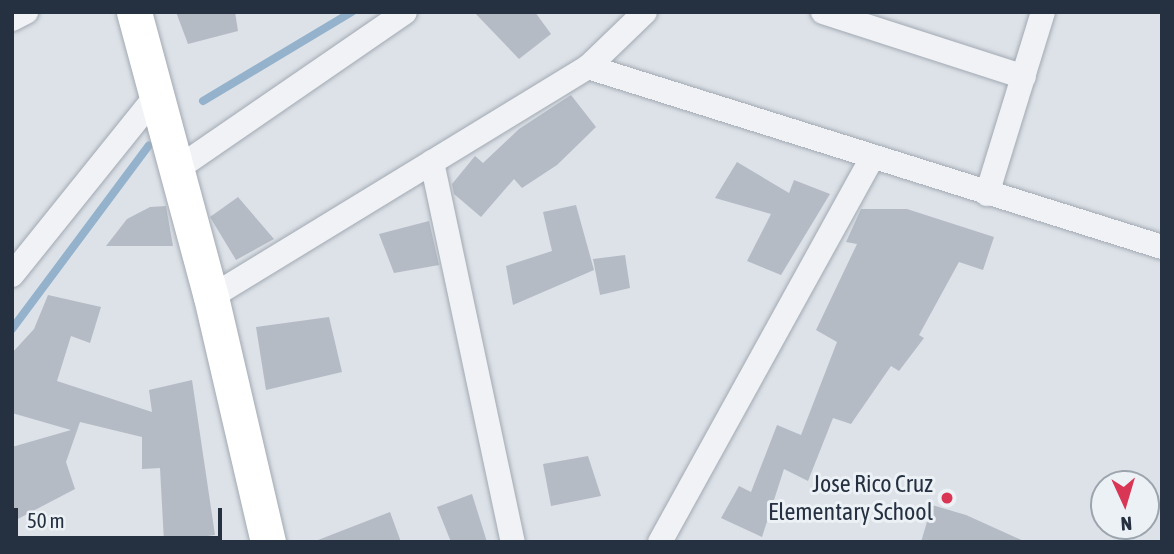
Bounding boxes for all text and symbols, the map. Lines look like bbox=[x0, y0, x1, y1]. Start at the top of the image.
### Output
place label: Jose Rico Cruz Elementary School bbox=[768, 470, 933, 526]
north arrow bbox=[1090, 470, 1160, 540]
marker: Jose Rico Cruz Elementary School bbox=[939, 490, 955, 506]
scale bar bbox=[18, 494, 226, 538]
text: 50 m bbox=[27, 508, 65, 532]
text: N bbox=[1120, 513, 1133, 535]

